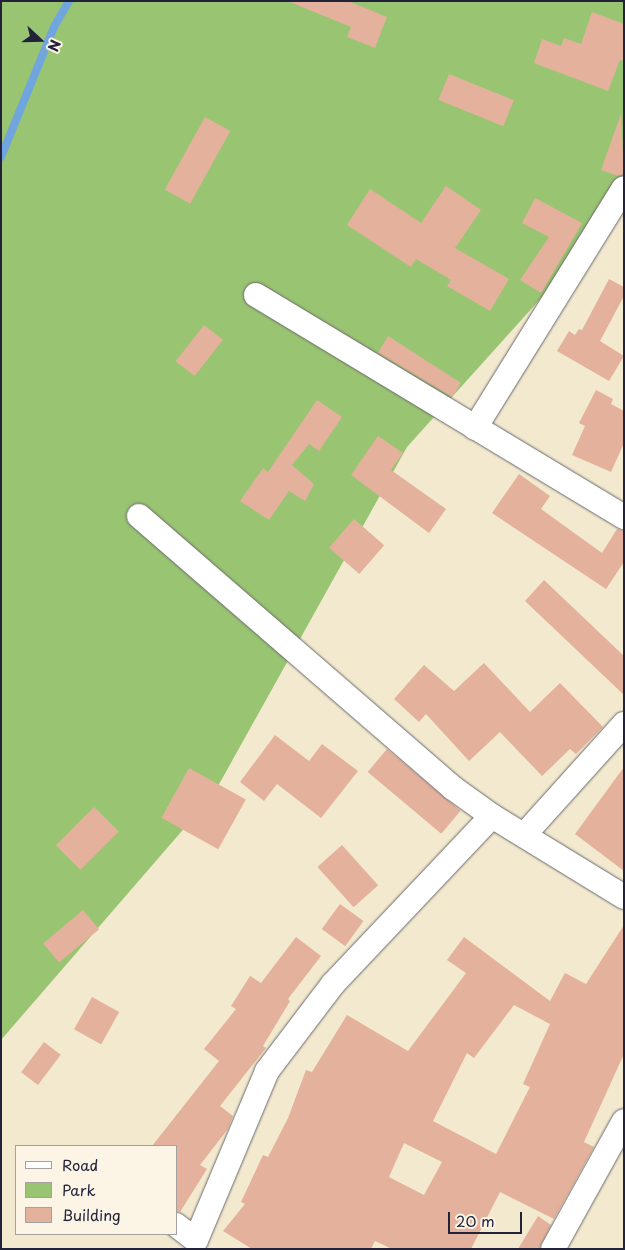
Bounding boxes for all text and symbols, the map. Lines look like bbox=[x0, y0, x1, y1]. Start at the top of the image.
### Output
north arrow bbox=[15, 15, 65, 65]
text: N bbox=[43, 37, 66, 54]
legend bbox=[15, 1145, 178, 1235]
text: Road bbox=[62, 1153, 98, 1176]
text: Park bbox=[62, 1178, 96, 1201]
scale bar bbox=[450, 1202, 524, 1234]
text: Building bbox=[62, 1203, 121, 1226]
text: 20 m bbox=[456, 1209, 495, 1232]

